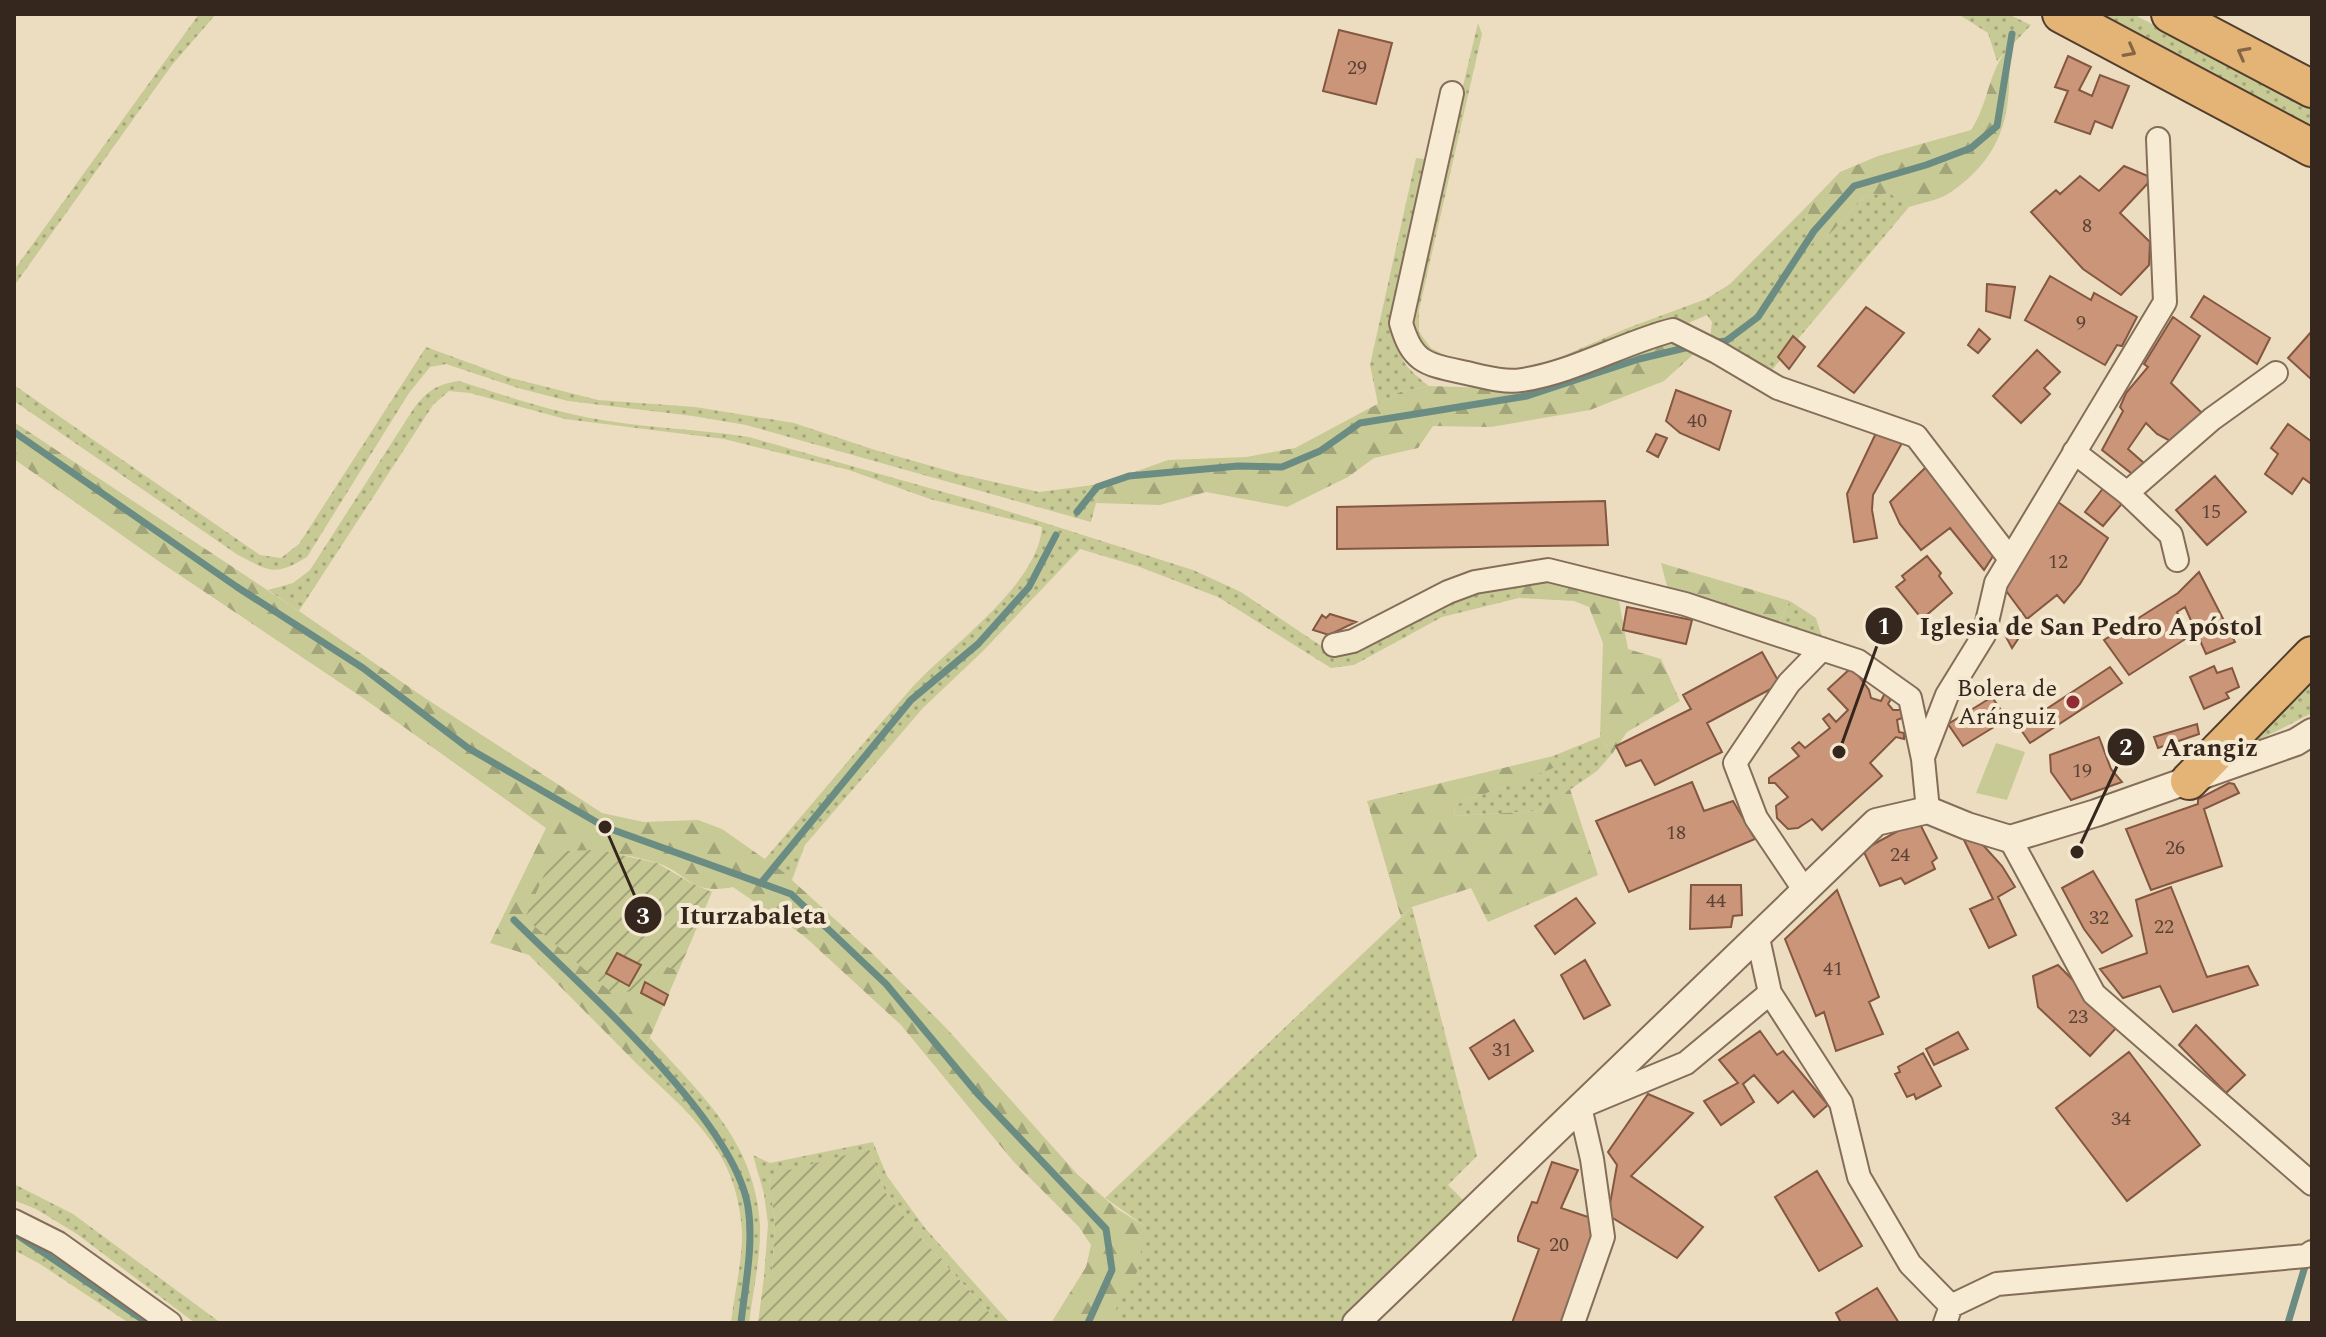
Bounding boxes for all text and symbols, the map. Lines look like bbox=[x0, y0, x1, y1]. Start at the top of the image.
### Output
one-way arrow bbox=[2122, 41, 2137, 56]
one-way arrow bbox=[2237, 47, 2251, 62]
house number: 29 bbox=[1347, 53, 1367, 83]
house number: 8 bbox=[2082, 211, 2092, 241]
house number: 9 bbox=[2076, 308, 2086, 338]
house number: 40 bbox=[1687, 406, 1707, 436]
house number: 15 bbox=[2201, 497, 2221, 527]
house number: 12 bbox=[2048, 547, 2068, 577]
callout: Iglesia de San Pedro Apóstol bbox=[1864, 601, 2279, 651]
text: Iglesia de San Pedro Apóstol bbox=[1920, 607, 2262, 647]
text: 1 bbox=[1877, 609, 1891, 645]
place label: Bolera de Aránguiz bbox=[1957, 671, 2057, 735]
marker: Bolera de Aránguiz bbox=[2064, 693, 2082, 711]
callout: Arangiz bbox=[2106, 722, 2274, 772]
text: Arangiz bbox=[2162, 728, 2258, 768]
text: 2 bbox=[2119, 730, 2133, 766]
house number: 19 bbox=[2072, 756, 2092, 786]
house number: 18 bbox=[1666, 818, 1686, 848]
house number: 26 bbox=[2165, 833, 2185, 863]
house number: 24 bbox=[1890, 840, 1910, 870]
house number: 44 bbox=[1706, 886, 1726, 916]
callout: Iturzabaleta bbox=[623, 890, 842, 940]
text: Iturzabaleta bbox=[680, 896, 827, 936]
text: 3 bbox=[636, 899, 650, 935]
house number: 32 bbox=[2089, 903, 2109, 933]
house number: 22 bbox=[2154, 912, 2174, 942]
house number: 41 bbox=[1823, 954, 1843, 984]
house number: 23 bbox=[2068, 1002, 2088, 1032]
house number: 31 bbox=[1492, 1035, 1512, 1065]
house number: 34 bbox=[2111, 1104, 2131, 1134]
house number: 20 bbox=[1549, 1230, 1569, 1260]

